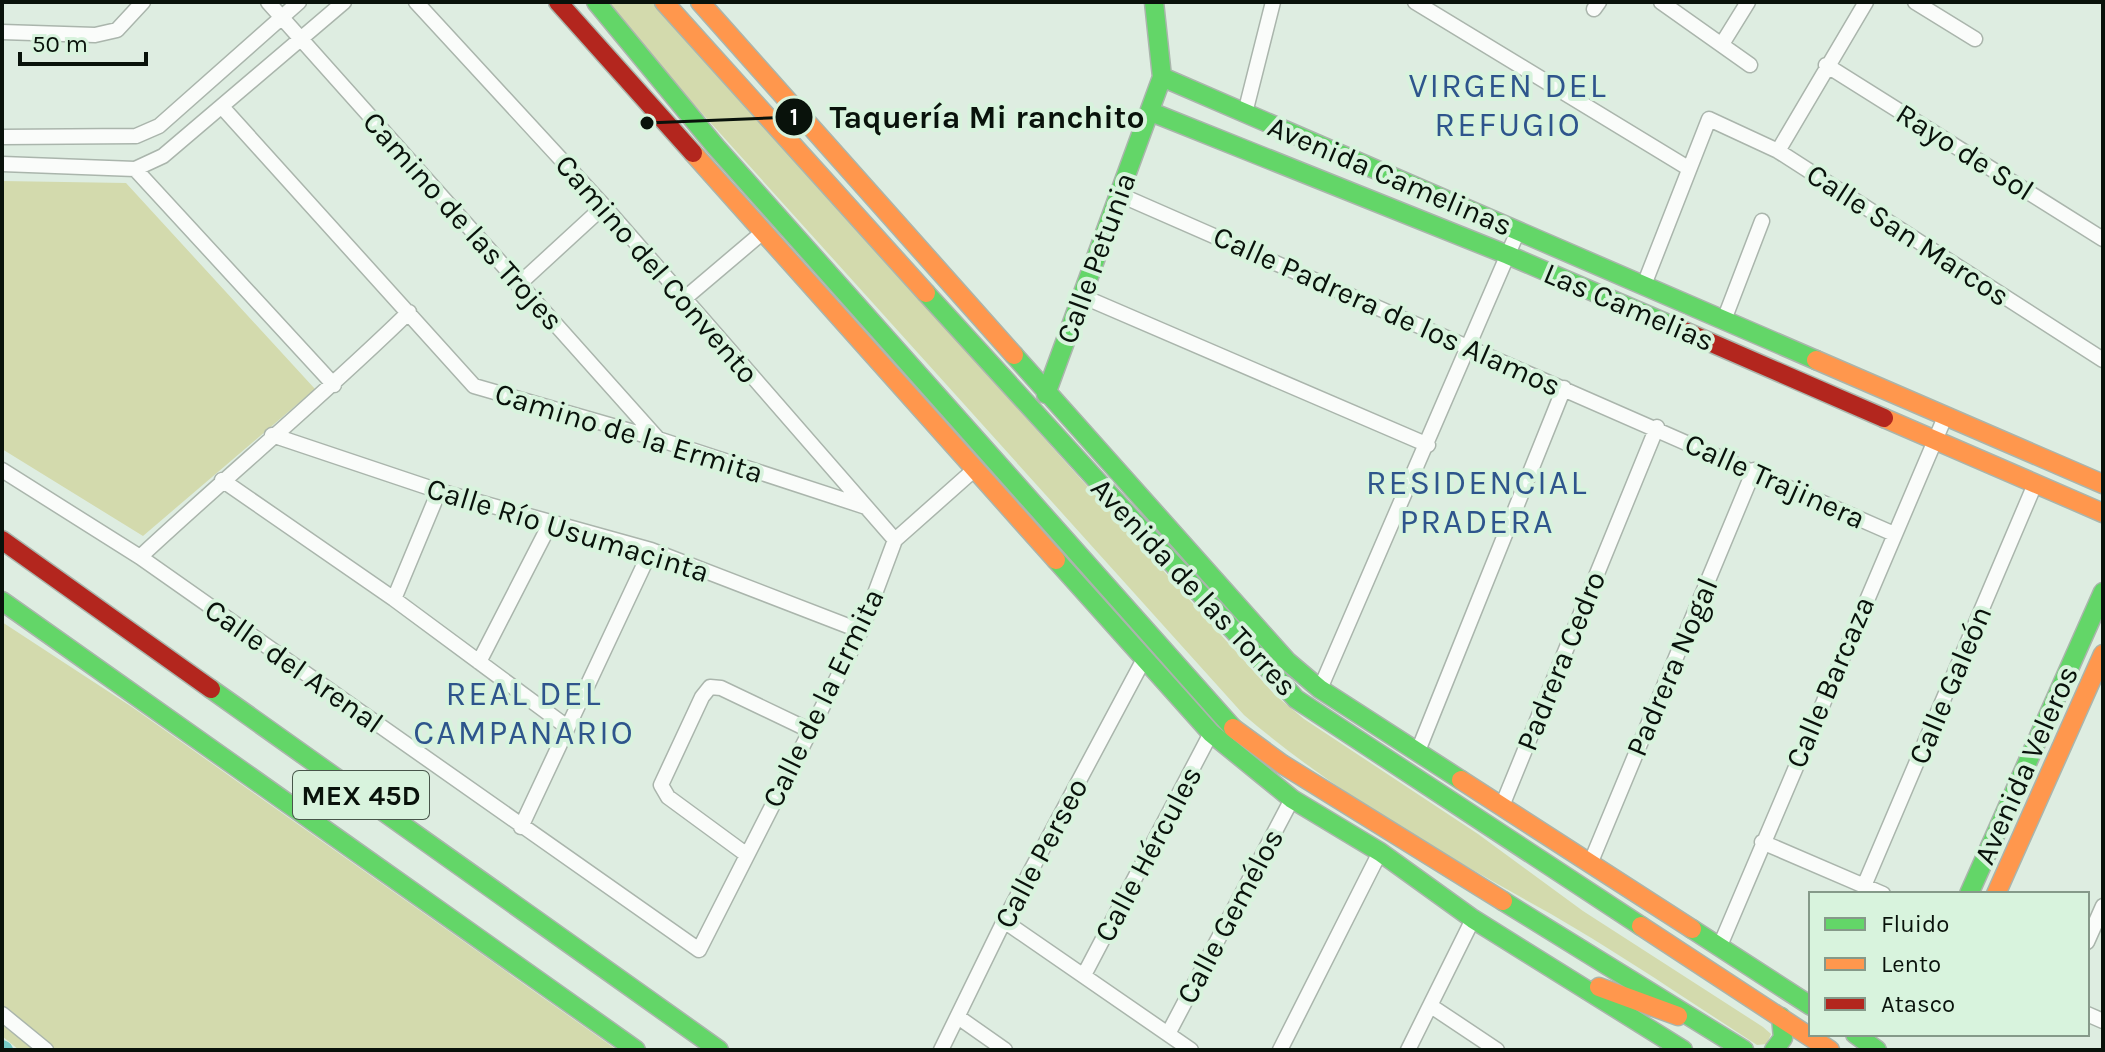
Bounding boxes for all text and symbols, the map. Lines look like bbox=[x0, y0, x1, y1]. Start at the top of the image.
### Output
scale bar bbox=[20, 16, 146, 66]
text: 50 m bbox=[32, 30, 88, 58]
district label: VIRGEN DEL REFUGIO bbox=[1408, 66, 1608, 145]
callout: Taquería Mi ranchito bbox=[774, 89, 1161, 145]
street label: Rayo de Sol bbox=[1889, 96, 2041, 208]
text: Taquería Mi ranchito bbox=[829, 99, 1145, 136]
text: 1 bbox=[790, 103, 798, 131]
street label: Camino de las Trojes bbox=[355, 104, 571, 338]
street label: Avenida Camelinas bbox=[1263, 108, 1517, 244]
street label: Camino del Convento bbox=[548, 147, 766, 391]
street label: Calle San Marcos bbox=[1800, 156, 2016, 314]
street label: Calle Petunia bbox=[1048, 168, 1144, 348]
street label: Calle Padrera de los Alamos bbox=[1208, 218, 1566, 404]
street label: Las Camelias bbox=[1538, 255, 1720, 359]
street label: Camino de la Ermita bbox=[491, 375, 767, 491]
street label: Calle Trajinera bbox=[1679, 425, 1871, 537]
district label: RESIDENCIAL PRADERA bbox=[1366, 463, 1588, 542]
street label: Calle Río Usumacinta bbox=[422, 470, 714, 590]
street label: Avenida de las Torres bbox=[1083, 470, 1305, 704]
street label: Padrera Cedro bbox=[1509, 566, 1613, 756]
street label: Padrera Nogal bbox=[1618, 572, 1726, 762]
street label: Calle de la Ermita bbox=[754, 583, 892, 813]
street label: Calle del Arenal bbox=[198, 591, 390, 741]
street label: Calle Barcaza bbox=[1778, 591, 1882, 773]
street label: Calle Galeón bbox=[1901, 600, 1999, 770]
street label: Avenida Veleros bbox=[1966, 660, 2086, 870]
district label: REAL DEL CAMPANARIO bbox=[413, 674, 635, 753]
street label: Calle Hércules bbox=[1087, 760, 1209, 948]
road number: MEX 45D bbox=[293, 771, 429, 819]
street label: Calle Perseo bbox=[986, 772, 1096, 934]
street label: Calle Gemélos bbox=[1169, 822, 1291, 1010]
legend bbox=[1809, 892, 2089, 1036]
text: Fluido bbox=[1881, 910, 1949, 938]
text: Lento bbox=[1881, 950, 1941, 978]
text: Atasco bbox=[1881, 990, 1955, 1018]

